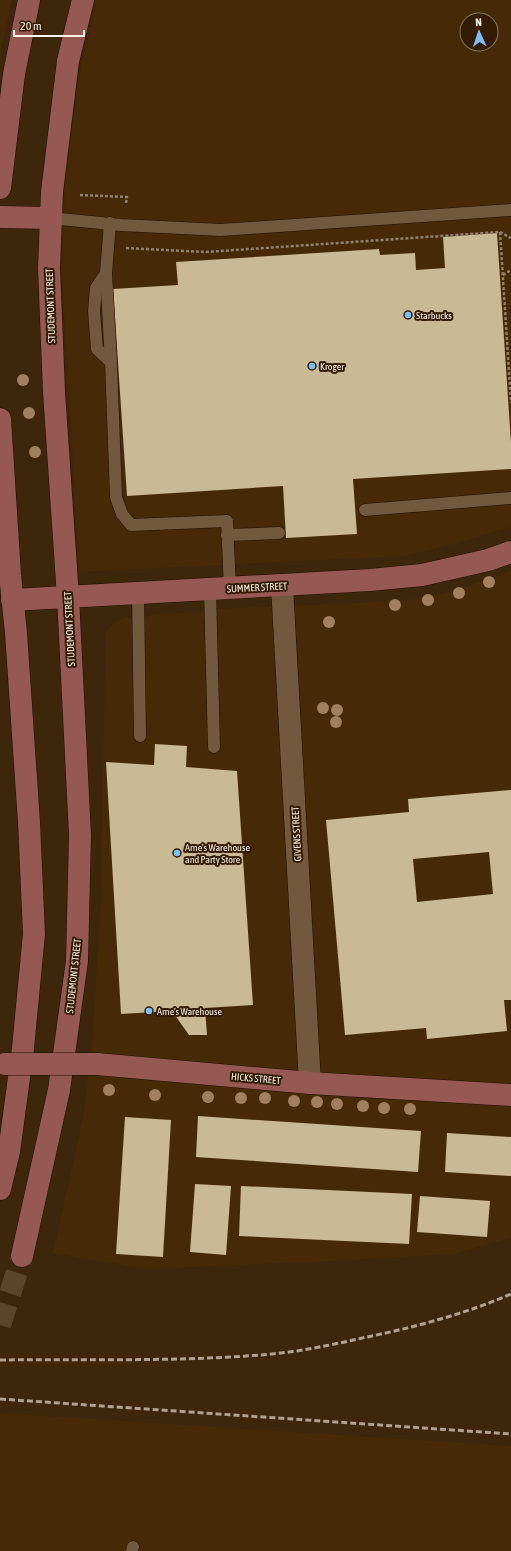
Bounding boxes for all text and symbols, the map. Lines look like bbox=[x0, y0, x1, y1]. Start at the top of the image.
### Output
scale bar bbox=[14, 12, 84, 38]
north arrow bbox=[459, 12, 499, 52]
text: N bbox=[475, 16, 482, 28]
text: 20 m bbox=[20, 19, 42, 33]
street label: STUDEMONT STREET bbox=[44, 268, 57, 344]
marker: Starbucks bbox=[403, 310, 413, 320]
place label: Starbucks bbox=[416, 310, 452, 321]
marker: Kroger bbox=[307, 361, 317, 371]
place label: Kroger bbox=[320, 361, 345, 372]
street label: SUMMER STREET bbox=[226, 580, 288, 595]
street label: STUDEMONT STREET bbox=[62, 591, 77, 667]
street label: GIVENS STREET bbox=[290, 806, 303, 862]
place label: Arne's Warehouse and Party Store bbox=[185, 842, 250, 865]
marker: Arne's Warehouse and Party Store bbox=[172, 848, 182, 858]
street label: STUDEMONT STREET bbox=[64, 938, 83, 1014]
marker: Arne's Warehouse bbox=[144, 1006, 154, 1016]
place label: Arne's Warehouse bbox=[157, 1006, 222, 1017]
street label: HICKS STREET bbox=[231, 1071, 282, 1086]

